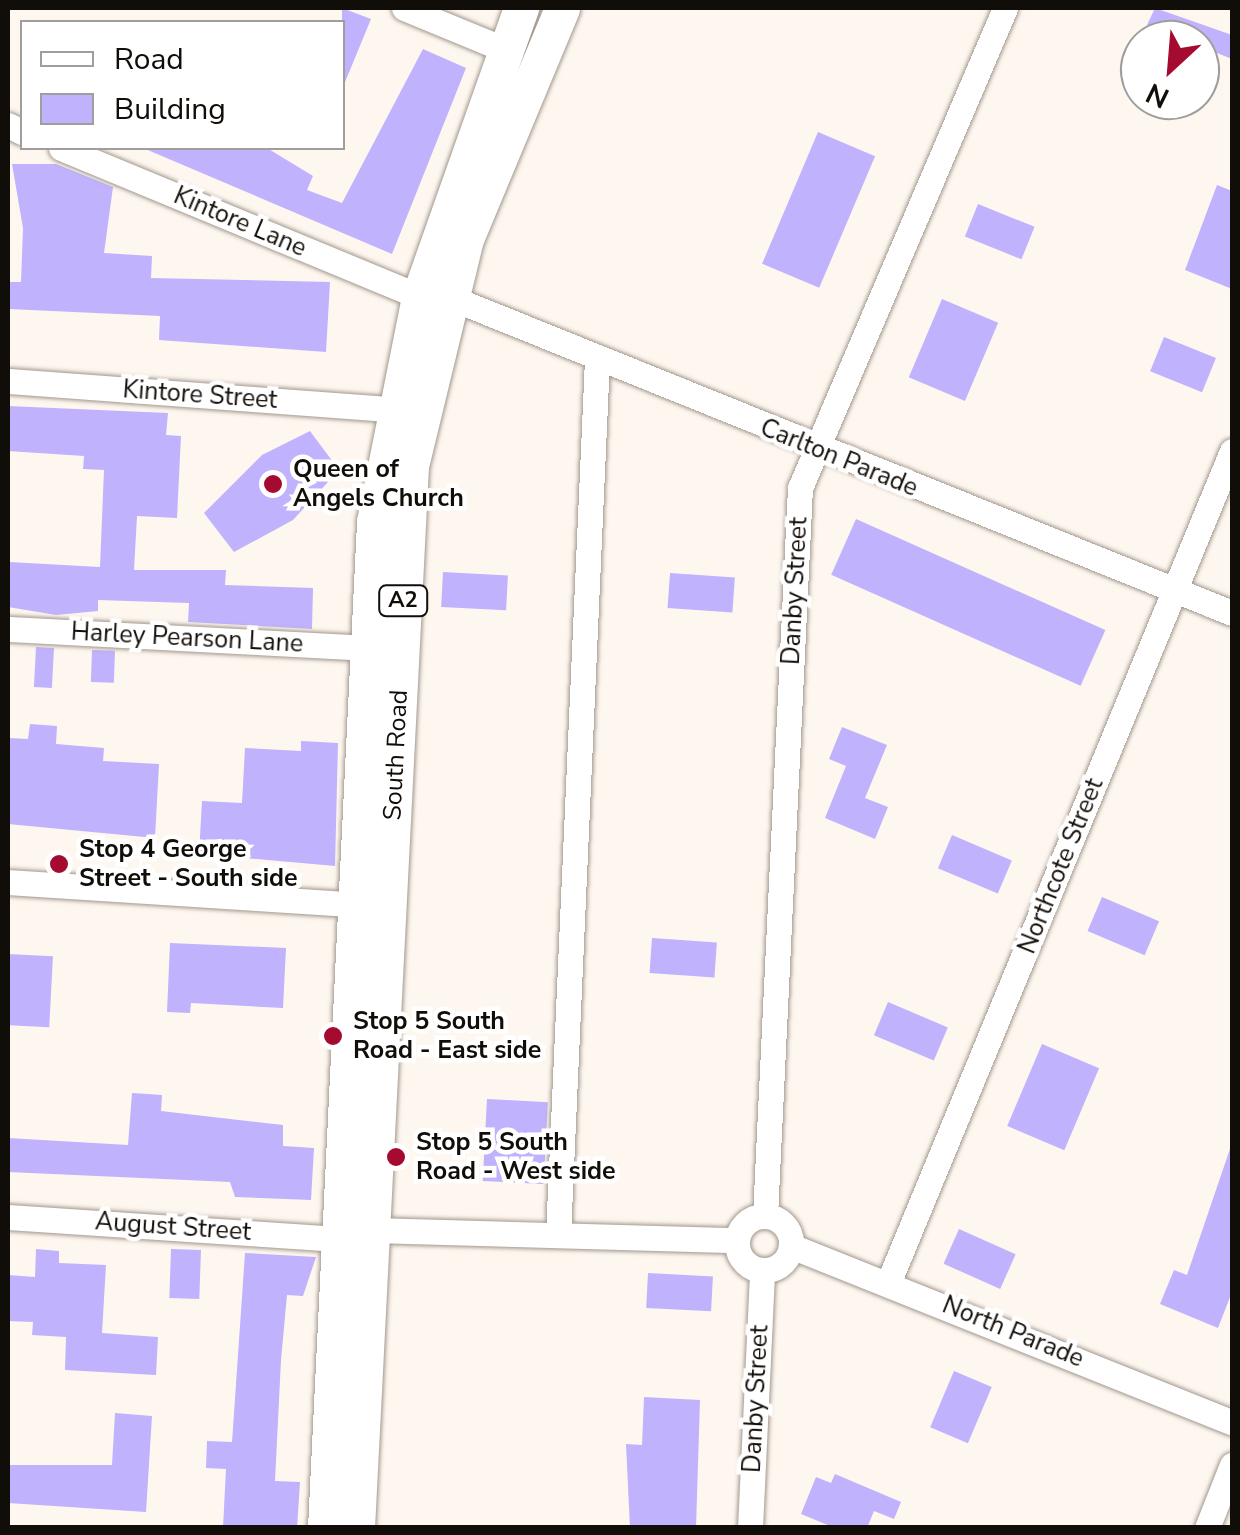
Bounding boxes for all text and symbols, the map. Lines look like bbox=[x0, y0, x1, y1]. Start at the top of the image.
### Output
legend bbox=[20, 20, 345, 150]
north arrow bbox=[1120, 20, 1220, 120]
text: Road bbox=[114, 39, 184, 80]
text: N bbox=[1140, 73, 1175, 117]
text: Building bbox=[114, 89, 226, 130]
street label: Kintore Lane bbox=[169, 181, 311, 263]
street label: Kintore Street bbox=[122, 375, 278, 415]
street label: Carlton Parade bbox=[756, 413, 922, 503]
place label: Queen of Angels Church bbox=[293, 455, 464, 514]
marker: Queen of Angels Church bbox=[262, 473, 284, 495]
street label: Danby Street bbox=[776, 516, 814, 666]
road number: A2 bbox=[378, 584, 428, 618]
street label: Harley Pearson Lane bbox=[70, 617, 304, 659]
street label: South Road bbox=[378, 689, 414, 821]
street label: Northcote Street bbox=[1012, 774, 1110, 958]
place label: Stop 4 George Street - South side bbox=[79, 835, 298, 894]
marker: Stop 4 George Street - South side bbox=[48, 853, 70, 875]
place label: Stop 5 South Road - East side bbox=[353, 1007, 541, 1066]
marker: Stop 5 South Road - East side bbox=[322, 1025, 344, 1047]
place label: Stop 5 South Road - West side bbox=[416, 1128, 616, 1187]
marker: Stop 5 South Road - West side bbox=[385, 1146, 407, 1168]
street label: August Street bbox=[94, 1207, 252, 1247]
street label: North Parade bbox=[938, 1290, 1088, 1374]
street label: Danby Street bbox=[737, 1324, 775, 1474]

